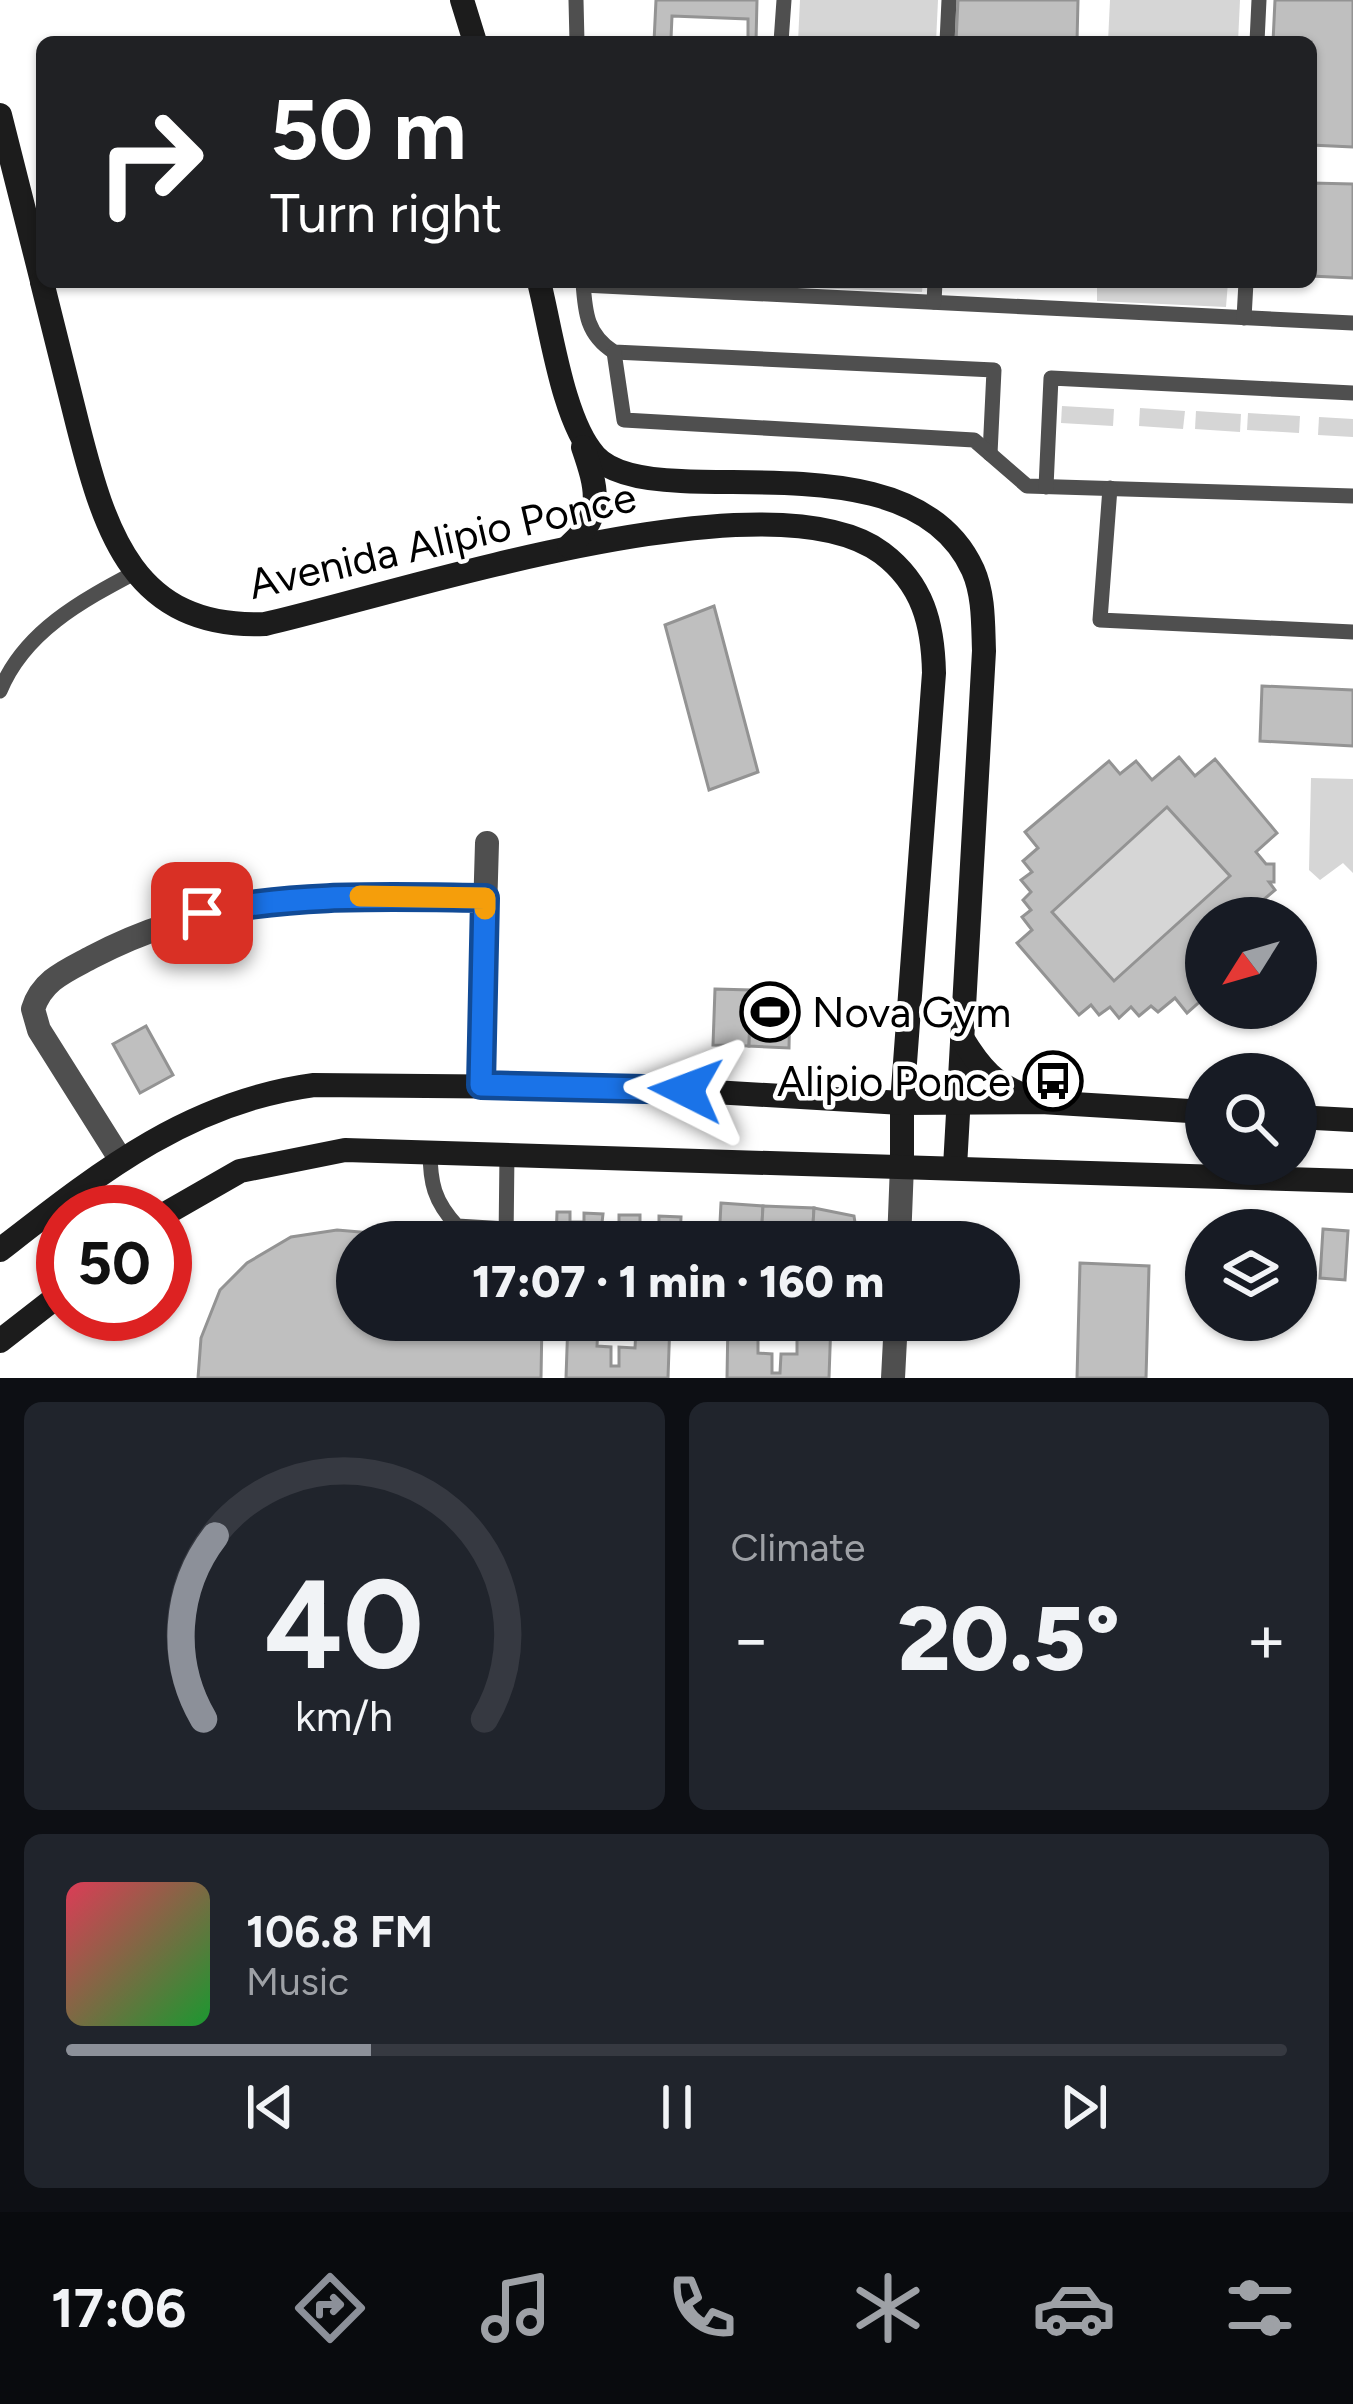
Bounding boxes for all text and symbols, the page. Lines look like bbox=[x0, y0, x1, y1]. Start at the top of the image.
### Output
text: 50 m bbox=[270, 79, 466, 180]
icon: right bbox=[72, 84, 228, 240]
text: Turn right bbox=[270, 181, 502, 246]
street label: Avenida Alipio Ponce bbox=[244, 471, 641, 610]
pin bbox=[151, 862, 253, 964]
icon: arrive bbox=[169, 880, 235, 946]
north arrow bbox=[1185, 897, 1317, 1029]
map controls bbox=[1185, 897, 1317, 1341]
sports icon: Nova Gym bbox=[739, 981, 801, 1043]
place label: Nova Gym bbox=[812, 987, 1011, 1038]
position arrow bbox=[623, 1027, 749, 1153]
bus stop icon: Alipio Ponce bbox=[1022, 1050, 1084, 1112]
button: search bbox=[1185, 1053, 1317, 1185]
place label: Alipio Ponce bbox=[777, 1056, 1011, 1107]
speed limit sign: 50 bbox=[36, 1185, 192, 1341]
button: layers bbox=[1185, 1209, 1317, 1341]
text: 17:07 · 1 min · 160 m bbox=[472, 1254, 884, 1308]
text: Climate bbox=[731, 1524, 865, 1571]
text: 40 bbox=[264, 1549, 424, 1699]
text: 20.5° bbox=[897, 1584, 1120, 1693]
text: − bbox=[731, 1599, 772, 1679]
text: + bbox=[1246, 1599, 1287, 1679]
text: km/h bbox=[295, 1690, 393, 1742]
text: 106.8 FM bbox=[246, 1904, 433, 1958]
text: Music bbox=[246, 1958, 349, 2005]
icon: previous bbox=[237, 2074, 303, 2140]
icon: pause bbox=[644, 2074, 710, 2140]
icon: next bbox=[1051, 2074, 1117, 2140]
icon: directions bbox=[288, 2266, 372, 2350]
icon: music bbox=[474, 2266, 558, 2350]
icon: phone bbox=[660, 2266, 744, 2350]
icon: climate bbox=[846, 2266, 930, 2350]
icon: car bbox=[1032, 2266, 1116, 2350]
icon: filters bbox=[1218, 2266, 1302, 2350]
text: 17:06 bbox=[51, 2276, 186, 2341]

